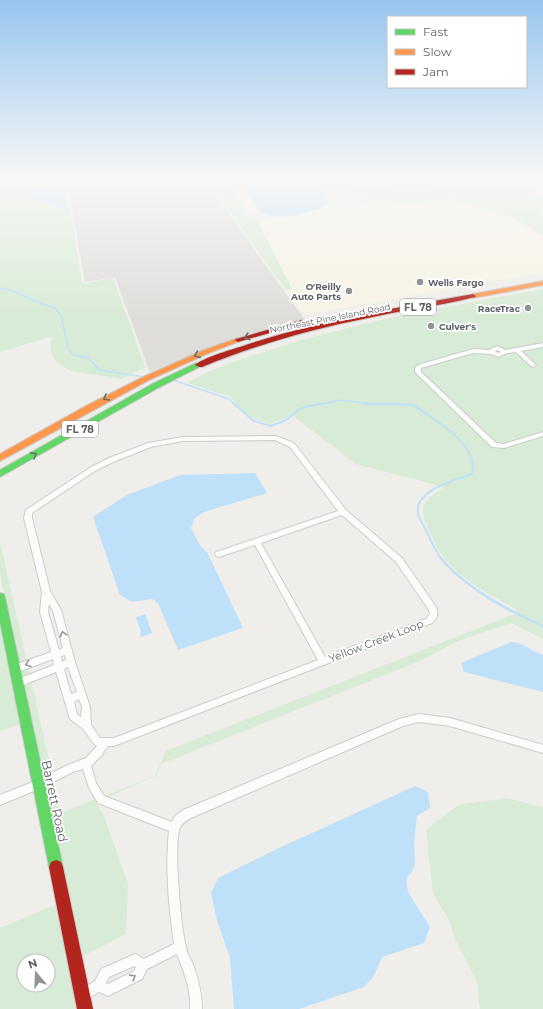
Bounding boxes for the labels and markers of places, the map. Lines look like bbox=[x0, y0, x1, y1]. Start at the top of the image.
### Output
marker: Wells Fargo bbox=[415, 277, 425, 287]
place label: Wells Fargo bbox=[428, 277, 484, 288]
place label: O'Reilly Auto Parts bbox=[290, 281, 342, 302]
marker: O'Reilly Auto Parts bbox=[344, 286, 354, 296]
place label: RaceTrac bbox=[478, 303, 521, 314]
marker: RaceTrac bbox=[523, 303, 533, 313]
marker: Culver's bbox=[426, 321, 436, 331]
place label: Culver's bbox=[439, 321, 476, 332]

